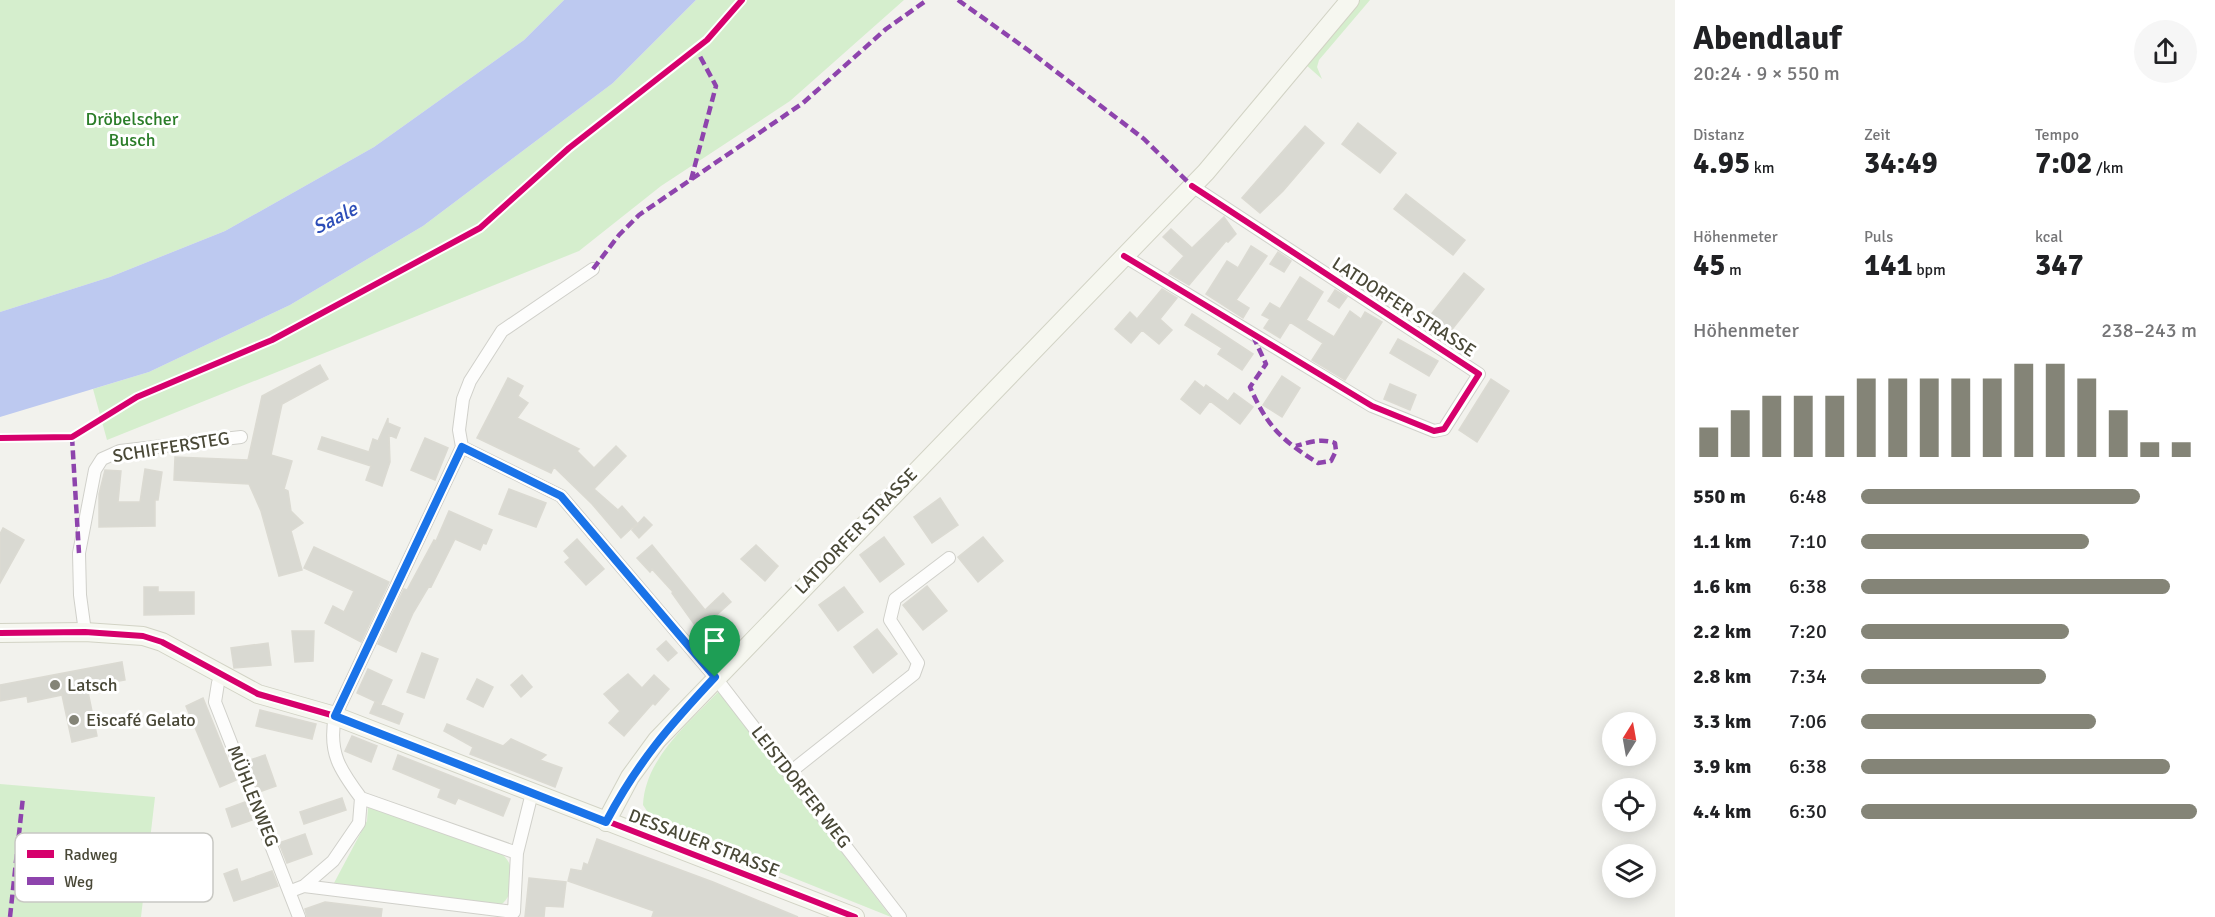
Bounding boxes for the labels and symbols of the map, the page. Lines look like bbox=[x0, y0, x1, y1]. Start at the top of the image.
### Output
park label: Dröbelscher Busch bbox=[86, 108, 179, 151]
water label: Saale bbox=[308, 196, 363, 240]
street label: LATDORFER STRASSE bbox=[1328, 252, 1480, 362]
street label: SCHIFFERSTEG bbox=[111, 427, 231, 467]
street label: LATDORFER STRASSE bbox=[790, 463, 922, 599]
pin bbox=[689, 615, 740, 677]
place label: Latsch bbox=[67, 674, 118, 696]
marker: Latsch bbox=[48, 678, 62, 692]
place label: Eiscafé Gelato bbox=[86, 709, 196, 731]
north arrow bbox=[1602, 712, 1656, 766]
marker: Eiscafé Gelato bbox=[67, 713, 81, 727]
street label: LEISTDORFER WEG bbox=[747, 722, 855, 852]
street label: MÜHLENWEG bbox=[223, 742, 283, 850]
street label: DESSAUER STRASSE bbox=[625, 804, 783, 882]
legend bbox=[15, 833, 213, 902]
text: Radweg bbox=[64, 845, 118, 865]
text: Weg bbox=[64, 872, 93, 892]

